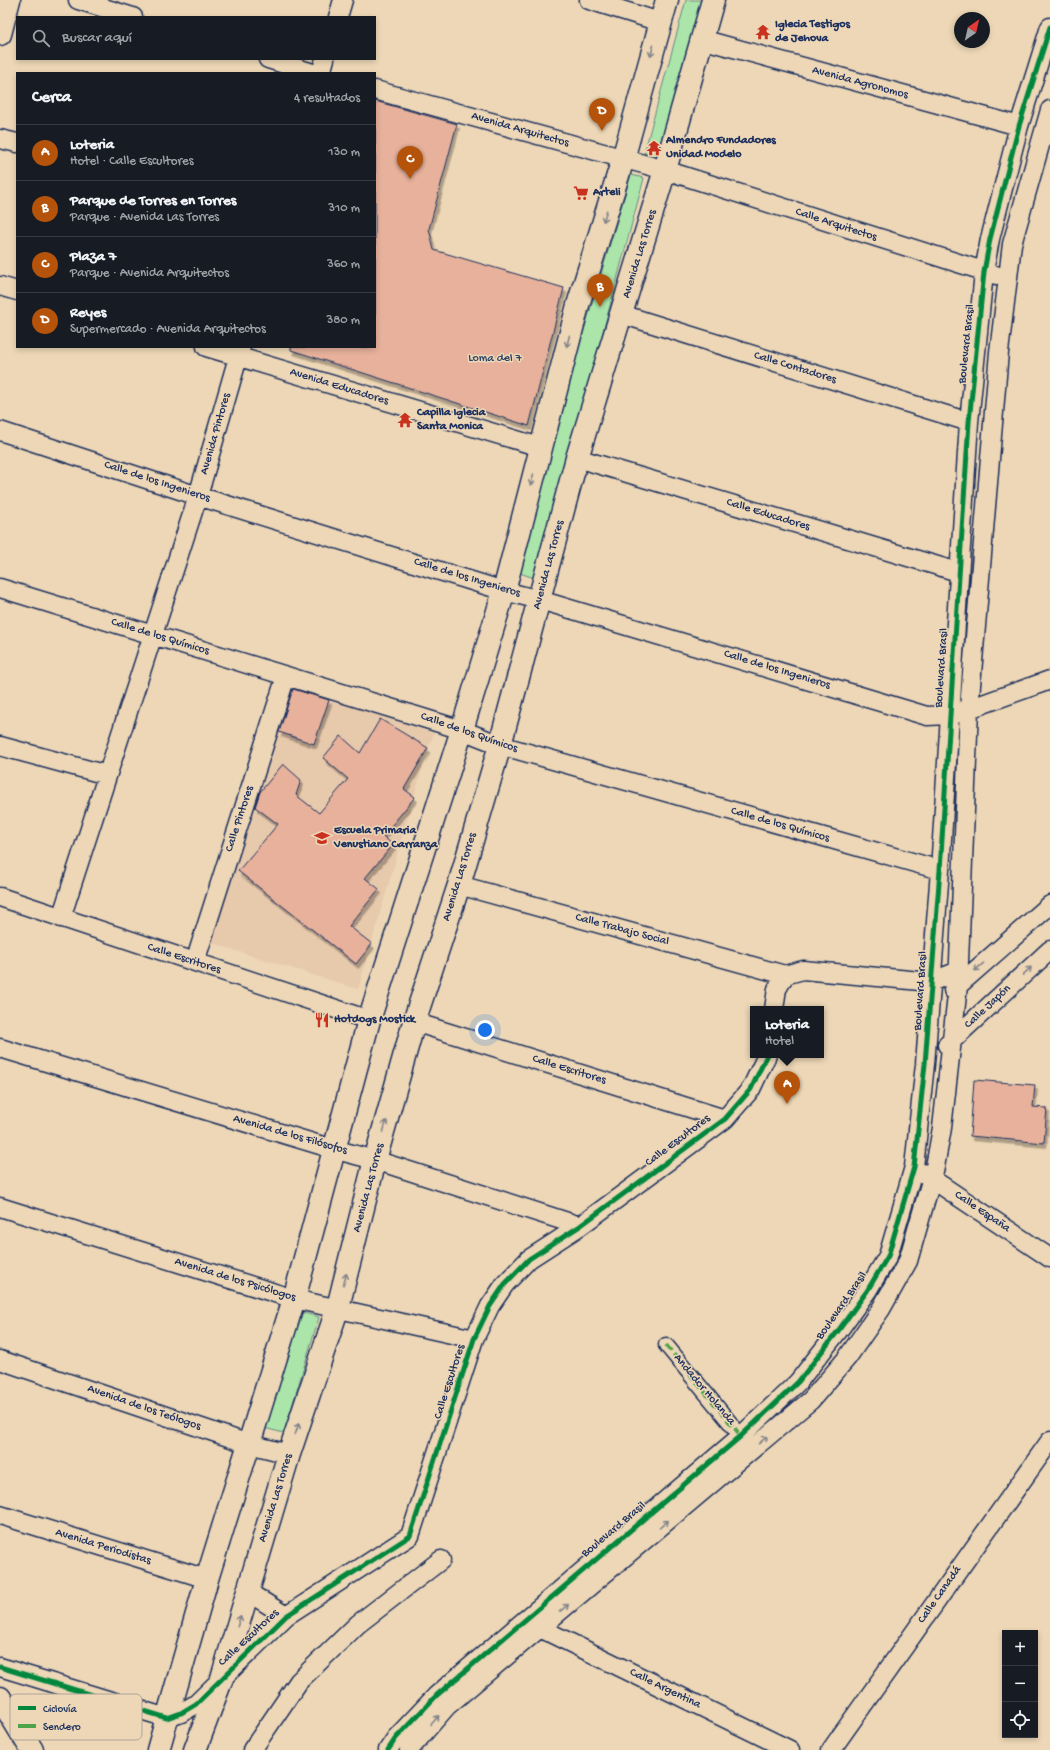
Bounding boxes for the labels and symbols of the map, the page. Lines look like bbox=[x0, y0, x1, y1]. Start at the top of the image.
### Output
north arrow bbox=[954, 12, 990, 48]
place label: Iglecia Testigos de Jehova bbox=[775, 18, 851, 46]
temple icon: Iglecia Testigos de Jehova bbox=[754, 23, 772, 41]
one-way arrow bbox=[648, 44, 655, 57]
street label: Avenida Agronomos bbox=[810, 63, 910, 103]
pin: D bbox=[589, 98, 615, 131]
street label: Avenida Arquitectos bbox=[470, 109, 571, 151]
place label: Almendro Fundadores Unidad Modelo bbox=[665, 134, 776, 162]
temple icon: Almendro Fundadores Unidad Modelo bbox=[645, 139, 663, 157]
pin: C bbox=[397, 146, 423, 179]
supermarket icon: Arteli bbox=[572, 184, 590, 202]
place label: Arteli bbox=[592, 186, 621, 200]
street label: Calle Arquitectos bbox=[793, 205, 879, 245]
street label: Avenida Las Torres bbox=[620, 208, 660, 300]
one-way arrow bbox=[601, 210, 608, 223]
pin: B bbox=[587, 274, 613, 307]
street label: Boulevard Brasil bbox=[956, 303, 978, 385]
one-way arrow bbox=[564, 334, 572, 347]
street label: Calle Contadores bbox=[752, 349, 839, 387]
park label: Loma del 7 bbox=[468, 352, 523, 366]
street label: Avenida Educadores bbox=[288, 365, 391, 409]
street label: Avenida Pintores bbox=[198, 391, 235, 476]
place label: Capilla Iglecia Santa Monica bbox=[416, 406, 487, 434]
temple icon: Capilla Iglecia Santa Monica bbox=[396, 411, 414, 429]
street label: Calle de los Ingenieros bbox=[102, 458, 212, 506]
one-way arrow bbox=[527, 473, 535, 486]
street label: Calle Educadores bbox=[725, 496, 812, 535]
street label: Avenida Las Torres bbox=[530, 518, 568, 611]
street label: Calle de los Ingenieros bbox=[412, 555, 523, 601]
street label: Calle de los Químicos bbox=[109, 615, 211, 659]
street label: Boulevard Brasil bbox=[932, 627, 952, 709]
street label: Calle de los Ingenieros bbox=[722, 647, 833, 693]
street label: Calle de los Químicos bbox=[419, 710, 520, 756]
street label: Calle Pintores bbox=[223, 784, 257, 854]
street label: Calle de los Químicos bbox=[729, 804, 831, 846]
place label: Escuela Primaria Venustiano Carranza bbox=[333, 824, 439, 852]
school or university icon: Escuela Primaria Venustiano Carranza bbox=[313, 829, 331, 847]
street label: Avenida Las Torres bbox=[440, 831, 480, 923]
street label: Calle Trabajo Social bbox=[574, 911, 671, 949]
street label: Calle Escritores bbox=[146, 941, 223, 978]
street label: Boulevard Brasil bbox=[911, 950, 931, 1032]
one-way arrow bbox=[974, 963, 984, 972]
one-way arrow bbox=[1022, 967, 1032, 976]
street label: Calle Japón bbox=[962, 982, 1014, 1032]
restaurant icon: Hotdogs Mostick bbox=[313, 1011, 331, 1029]
place label: Hotdogs Mostick bbox=[334, 1013, 417, 1027]
your location bbox=[475, 1020, 495, 1040]
street label: Calle Escritores bbox=[530, 1052, 608, 1088]
pin: A bbox=[774, 1071, 800, 1104]
street label: Avenida de los Filósofos bbox=[231, 1112, 349, 1158]
street label: Calle Escultores bbox=[643, 1112, 714, 1170]
one-way arrow bbox=[382, 1119, 389, 1132]
street label: Avenida Las Torres bbox=[350, 1141, 388, 1234]
street label: Calle España bbox=[951, 1188, 1013, 1236]
street label: Avenida de los Psicólogos bbox=[173, 1255, 298, 1305]
street label: Boulevard Brasil bbox=[813, 1269, 871, 1343]
one-way arrow bbox=[342, 1272, 349, 1285]
street label: Calle Escultores bbox=[431, 1342, 469, 1421]
street label: Andador Holanda bbox=[670, 1352, 738, 1429]
street label: Avenida de los Teólogos bbox=[85, 1382, 203, 1434]
one-way arrow bbox=[294, 1423, 301, 1436]
one-way arrow bbox=[758, 1436, 769, 1445]
street label: Avenida Las Torres bbox=[256, 1452, 296, 1544]
street label: Boulevard Brasil bbox=[578, 1499, 649, 1562]
one-way arrow bbox=[658, 1519, 669, 1528]
street label: Avenida Periodistas bbox=[53, 1526, 153, 1568]
street label: Calle Canadá bbox=[915, 1563, 965, 1626]
one-way arrow bbox=[559, 1603, 570, 1612]
street label: Calle Escultores bbox=[216, 1606, 283, 1670]
one-way arrow bbox=[236, 1614, 243, 1627]
street label: Calle Argentina bbox=[627, 1666, 703, 1712]
legend bbox=[10, 1694, 142, 1740]
text: Ciclovía bbox=[43, 1704, 77, 1716]
one-way arrow bbox=[430, 1715, 439, 1726]
text: Sendero bbox=[43, 1722, 81, 1734]

